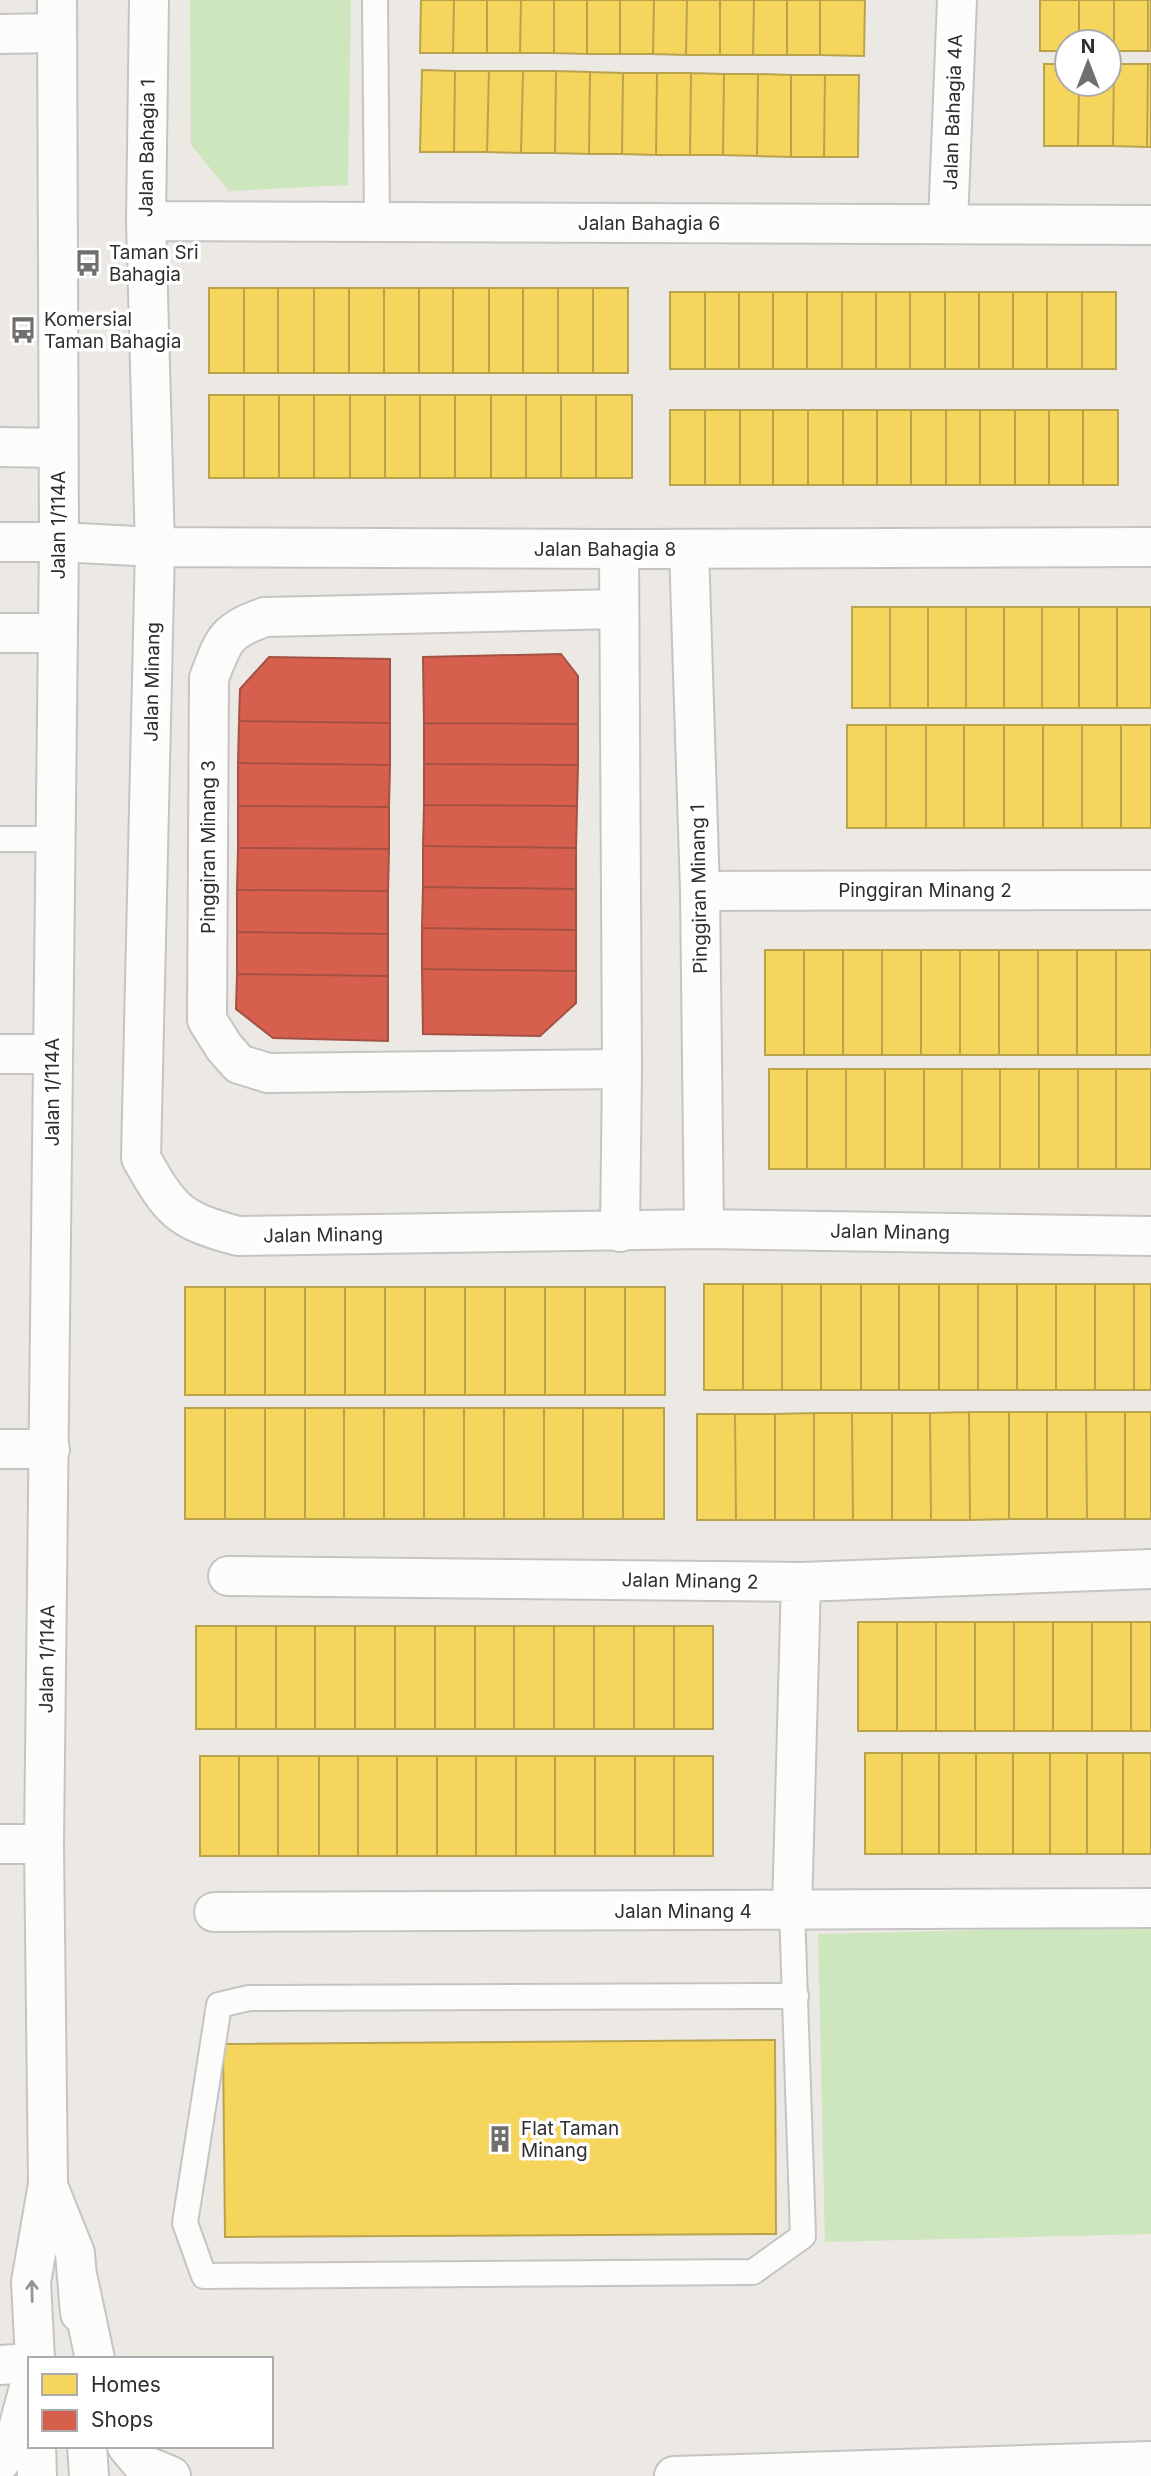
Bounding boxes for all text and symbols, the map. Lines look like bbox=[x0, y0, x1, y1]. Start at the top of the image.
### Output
north arrow bbox=[1053, 28, 1123, 98]
street label: Jalan Bahagia 4A bbox=[939, 34, 967, 190]
text: N bbox=[1081, 35, 1095, 58]
street label: Jalan Bahagia 1 bbox=[134, 79, 160, 217]
street label: Jalan Bahagia 6 bbox=[578, 212, 720, 235]
place label: Taman Sri Bahagia bbox=[109, 241, 199, 286]
bus stop icon: Taman Sri Bahagia bbox=[73, 248, 103, 278]
place label: Komersial Taman Bahagia bbox=[44, 308, 181, 353]
bus stop icon: Komersial Taman Bahagia bbox=[8, 315, 38, 345]
street label: Jalan 1/114A bbox=[47, 471, 70, 579]
street label: Jalan Bahagia 8 bbox=[534, 538, 676, 561]
street label: Jalan Minang bbox=[139, 622, 165, 742]
street label: Pinggiran Minang 3 bbox=[197, 760, 220, 934]
street label: Pinggiran Minang 1 bbox=[686, 804, 712, 974]
street label: Pinggiran Minang 2 bbox=[838, 879, 1012, 902]
street label: Jalan 1/114A bbox=[41, 1038, 64, 1146]
street label: Jalan Minang bbox=[830, 1219, 950, 1245]
street label: Jalan Minang bbox=[263, 1222, 383, 1248]
street label: Jalan Minang 2 bbox=[621, 1568, 759, 1594]
street label: Jalan 1/114A bbox=[35, 1604, 59, 1714]
street label: Jalan Minang 4 bbox=[614, 1900, 752, 1923]
place label: Flat Taman Minang bbox=[521, 2117, 619, 2162]
building icon: Flat Taman Minang bbox=[485, 2124, 515, 2154]
one-way arrow bbox=[25, 2279, 39, 2302]
legend bbox=[28, 2357, 273, 2448]
text: Homes bbox=[91, 2372, 161, 2397]
text: Shops bbox=[91, 2407, 153, 2432]

